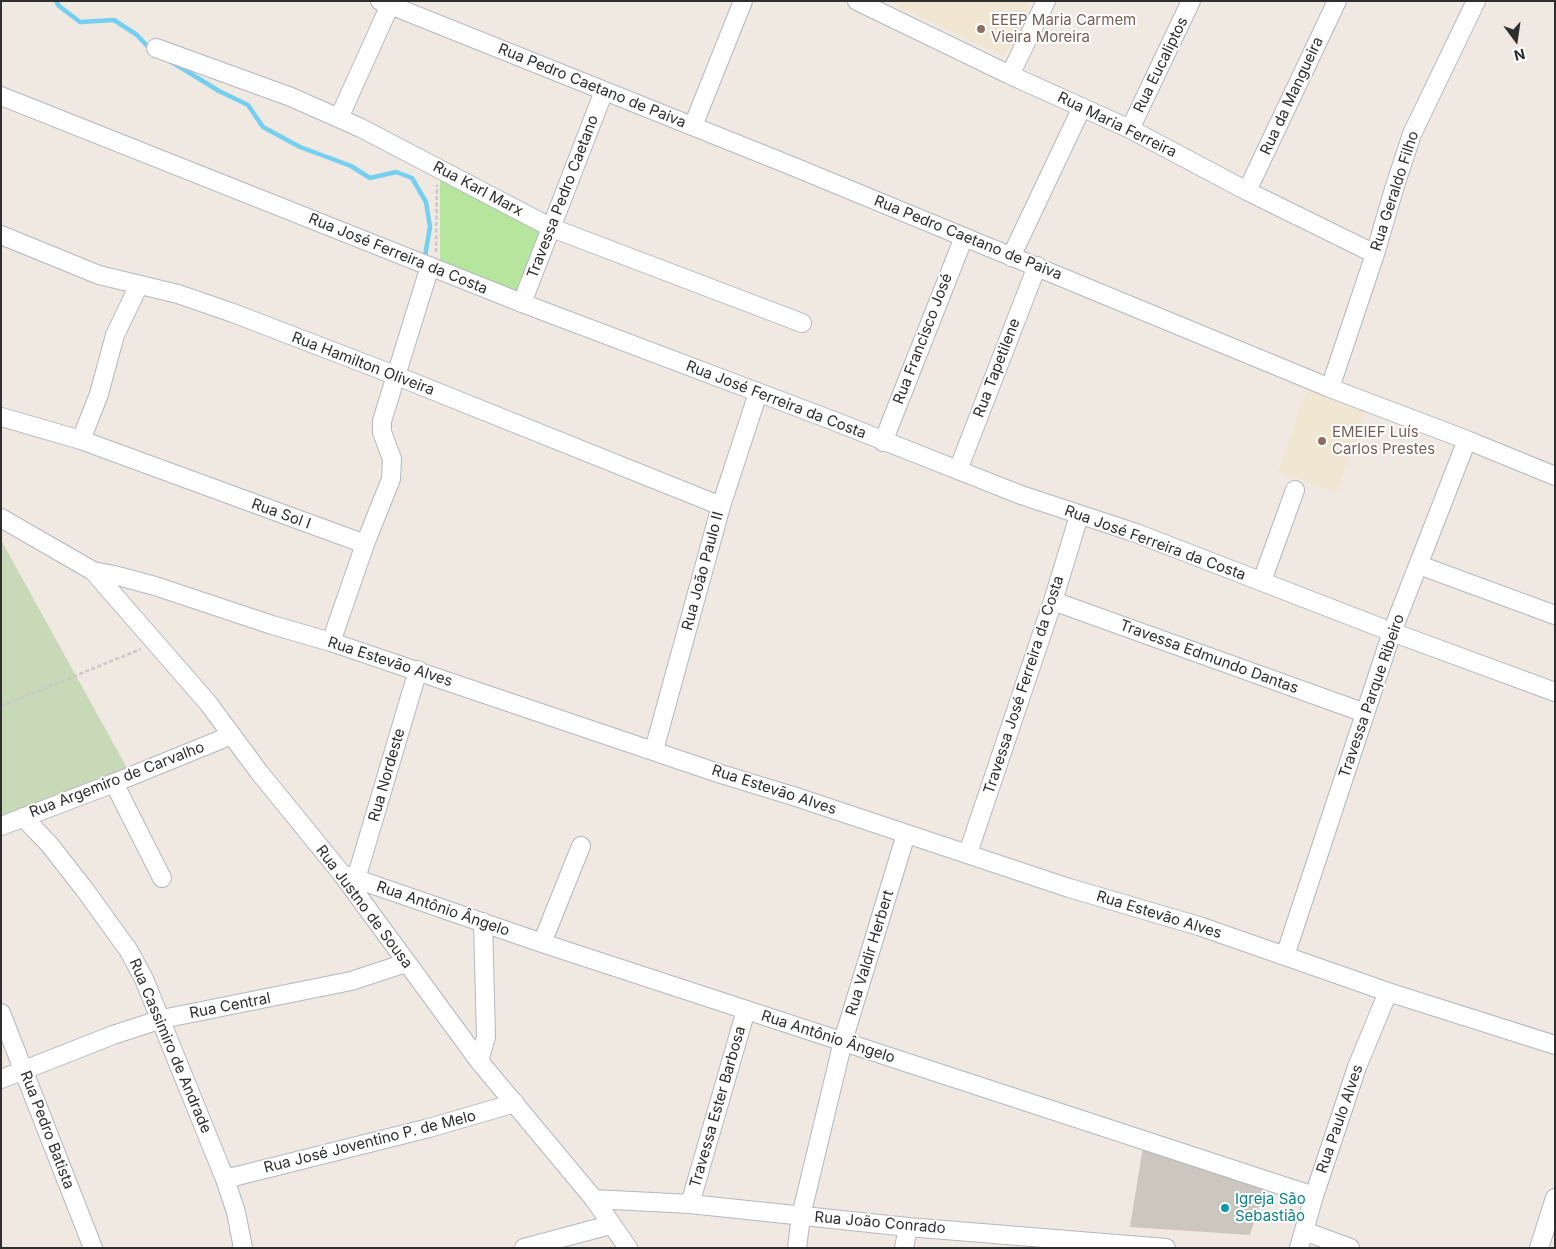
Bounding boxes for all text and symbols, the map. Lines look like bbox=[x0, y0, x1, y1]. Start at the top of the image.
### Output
place label: EEEP Maria Carmem Vieira Moreira bbox=[991, 11, 1136, 46]
street label: Rua Eucaliptos bbox=[1130, 14, 1192, 116]
north arrow bbox=[1491, 15, 1541, 65]
marker: EEEP Maria Carmem Vieira Moreira bbox=[975, 23, 987, 35]
street label: Rua da Mangueira bbox=[1257, 34, 1327, 158]
street label: Rua Pedro Caetano de Paiva bbox=[495, 40, 689, 132]
text: N bbox=[1513, 45, 1527, 65]
street label: Rua Maria Ferreira bbox=[1055, 88, 1179, 162]
street label: Travessa Pedro Caetano bbox=[524, 113, 602, 281]
street label: Rua Geraldo Filho bbox=[1367, 129, 1423, 253]
street label: Rua Karl Marx bbox=[430, 158, 526, 220]
street label: Rua Pedro Caetano de Paiva bbox=[871, 192, 1065, 284]
street label: Rua José Ferreira da Costa bbox=[306, 210, 490, 298]
street label: Rua Francisco José bbox=[890, 271, 956, 407]
street label: Rua Tapetilene bbox=[970, 316, 1024, 420]
street label: Rua Hamilton Oliveira bbox=[289, 328, 437, 400]
street label: Rua José Ferreira da Costa bbox=[683, 357, 869, 443]
place label: EMEIEF Luís Carlos Prestes bbox=[1332, 423, 1435, 458]
marker: EMEIEF Luís Carlos Prestes bbox=[1316, 435, 1328, 447]
street label: Rua Sol I bbox=[249, 495, 313, 533]
street label: Rua José Ferreira da Costa bbox=[1062, 502, 1248, 584]
street label: Rua João Paulo II bbox=[678, 510, 728, 632]
street label: Travessa José Ferreira da Costa bbox=[980, 574, 1068, 796]
street label: Travessa Parque Ribeiro bbox=[1336, 612, 1408, 780]
street label: Travessa Edmundo Dantas bbox=[1117, 616, 1301, 698]
street label: Rua Estevão Alves bbox=[325, 633, 455, 691]
street label: Rua Nordeste bbox=[365, 726, 409, 824]
street label: Rua Argemiro de Carvalho bbox=[27, 738, 207, 822]
street label: Rua Estevão Alves bbox=[709, 761, 839, 819]
street label: Rua Justno de Sousa bbox=[312, 842, 416, 972]
street label: Rua Antônio Ângelo bbox=[374, 878, 512, 940]
street label: Rua Estevão Alves bbox=[1094, 887, 1224, 943]
street label: Rua Valdir Herbert bbox=[842, 888, 898, 1018]
street label: Rua Cassimiro de Andrade bbox=[125, 956, 215, 1136]
street label: Rua Central bbox=[188, 989, 272, 1023]
street label: Rua Antônio Ângelo bbox=[759, 1007, 897, 1067]
street label: Travessa Ester Barbosa bbox=[686, 1024, 750, 1190]
street label: Rua Paulo Alves bbox=[1313, 1062, 1367, 1176]
street label: Rua Pedro Batista bbox=[16, 1068, 78, 1192]
street label: Rua José Joventino P. de Melo bbox=[262, 1107, 478, 1177]
place label: Igreja São Sebastião bbox=[1235, 1190, 1306, 1225]
marker: Igreja São Sebastião bbox=[1219, 1202, 1231, 1214]
street label: Rua João Conrado bbox=[814, 1208, 946, 1238]

